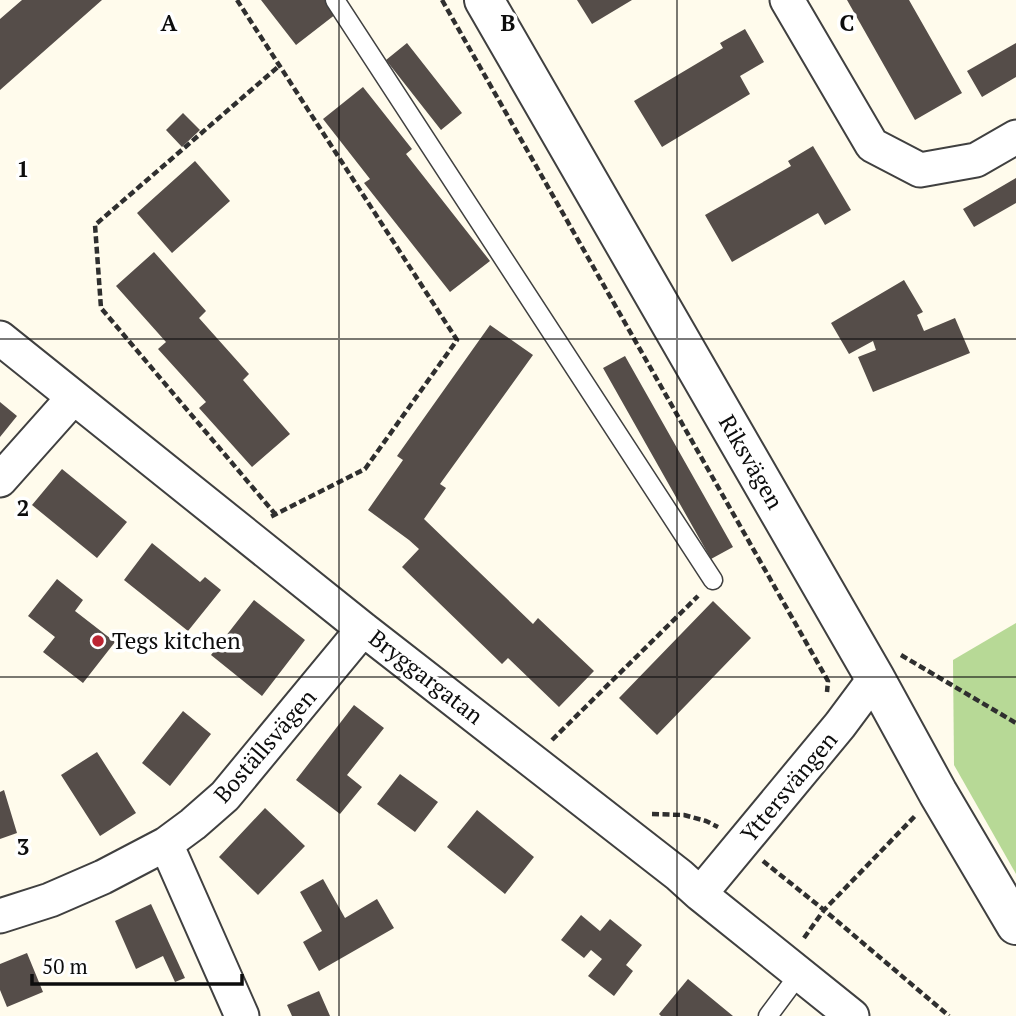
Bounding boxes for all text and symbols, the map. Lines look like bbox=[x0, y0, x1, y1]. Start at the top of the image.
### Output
text: A bbox=[161, 7, 178, 38]
text: B bbox=[501, 7, 516, 38]
text: C bbox=[840, 7, 855, 38]
text: 1 bbox=[17, 153, 30, 184]
street label: Riksvägen bbox=[712, 409, 791, 515]
text: 2 bbox=[17, 492, 30, 523]
street label: Bryggargatan bbox=[363, 622, 490, 731]
place label: Tegs kitchen bbox=[112, 625, 241, 656]
marker: Tegs kitchen bbox=[90, 633, 106, 649]
street label: Boställsvägen bbox=[207, 682, 323, 809]
street label: Yttersvängen bbox=[733, 725, 844, 848]
text: 3 bbox=[17, 831, 30, 862]
scale bar bbox=[32, 942, 242, 986]
text: 50 m bbox=[42, 952, 88, 980]

